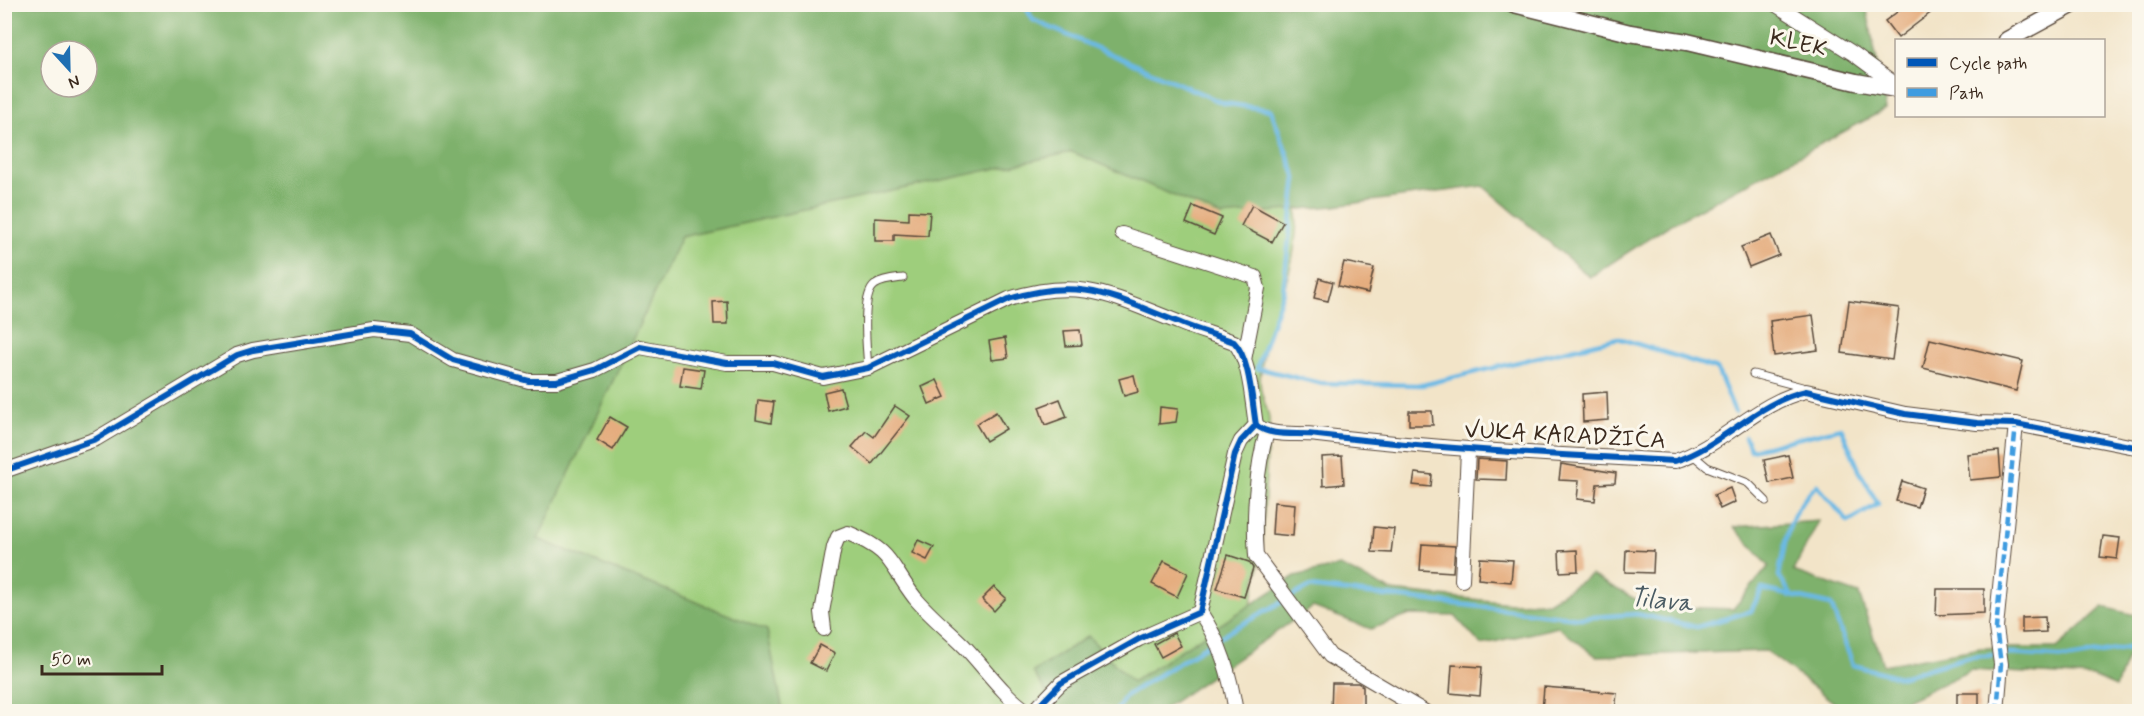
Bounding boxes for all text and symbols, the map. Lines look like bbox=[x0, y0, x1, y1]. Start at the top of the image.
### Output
street label: KLEK bbox=[1767, 22, 1829, 66]
north arrow bbox=[39, 39, 99, 99]
legend bbox=[1895, 39, 2105, 117]
text: Cycle path bbox=[1949, 52, 2027, 76]
text: N bbox=[65, 70, 83, 93]
text: Path bbox=[1949, 82, 1984, 106]
street label: VUKA KARADŽIĆA bbox=[1464, 413, 1667, 457]
water label: Tilava bbox=[1628, 581, 1696, 621]
scale bar bbox=[42, 638, 162, 676]
text: 50 m bbox=[51, 648, 91, 672]

